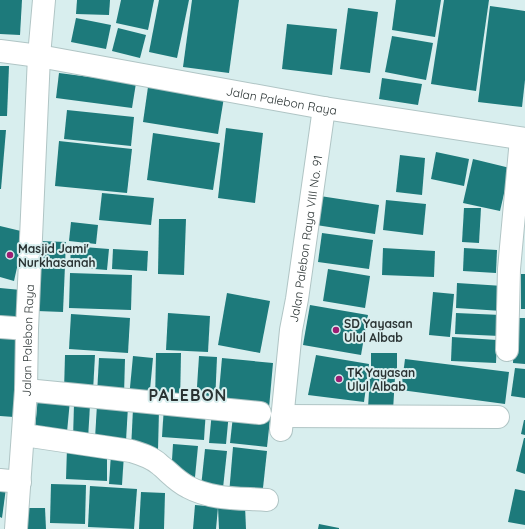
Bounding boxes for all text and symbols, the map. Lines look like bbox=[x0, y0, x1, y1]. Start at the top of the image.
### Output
street label: Jalan Palebon Raya bbox=[225, 83, 338, 117]
street label: Jalan Palebon Raya VIII No. 91 bbox=[285, 154, 325, 323]
place label: Masjid Jami' Nurkhasanah bbox=[18, 241, 96, 270]
marker: Masjid Jami' Nurkhasanah bbox=[5, 250, 15, 260]
street label: Jalan Palebon Raya bbox=[18, 284, 36, 397]
place label: SD Yayasan Ulul Albab bbox=[344, 316, 413, 345]
marker: SD Yayasan Ulul Albab bbox=[331, 325, 341, 335]
place label: TK Yayasan Ulul Albab bbox=[347, 365, 415, 394]
marker: TK Yayasan Ulul Albab bbox=[334, 374, 344, 384]
district label: PALEBON bbox=[149, 385, 227, 405]

